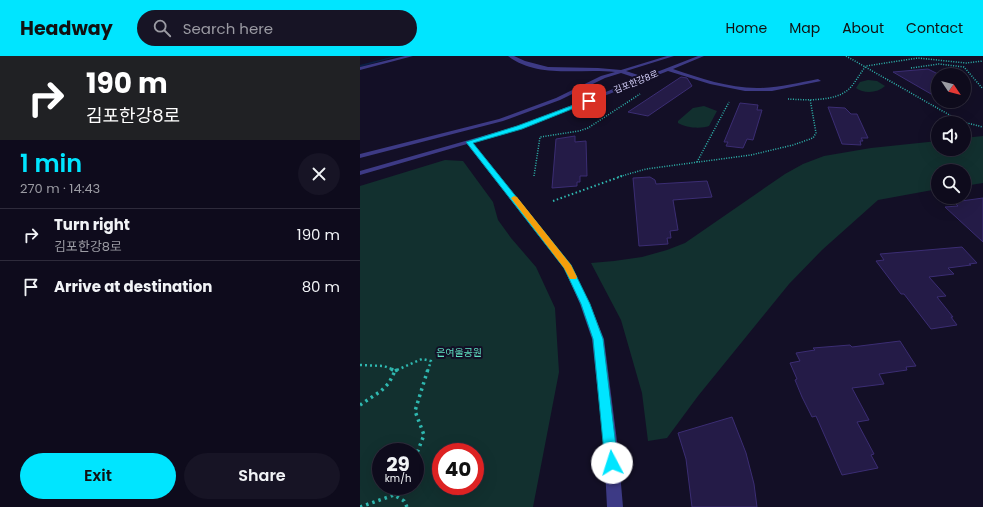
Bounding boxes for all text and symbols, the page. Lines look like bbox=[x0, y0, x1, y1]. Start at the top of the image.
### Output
search box bbox=[137, 10, 417, 46]
text: Headway bbox=[20, 15, 113, 42]
icon: search bbox=[151, 17, 173, 39]
text: Search here bbox=[183, 18, 273, 39]
text: Home bbox=[725, 18, 767, 38]
text: Map bbox=[789, 18, 820, 38]
text: About bbox=[842, 18, 884, 38]
text: Contact bbox=[906, 18, 963, 38]
text: 190 m bbox=[86, 64, 168, 103]
street label: 김포한강8로 bbox=[612, 68, 660, 96]
north arrow bbox=[931, 68, 971, 108]
map controls bbox=[931, 68, 971, 204]
icon: right bbox=[20, 72, 72, 124]
pin bbox=[572, 84, 606, 118]
icon: arrive bbox=[578, 90, 600, 112]
text: 김포한강8로 bbox=[86, 103, 180, 128]
button: sound bbox=[931, 116, 971, 156]
text: 1 min bbox=[20, 147, 82, 180]
button: close bbox=[298, 153, 340, 195]
button: search bbox=[931, 164, 971, 204]
text: 270 m · 14:43 bbox=[20, 179, 100, 198]
text: Turn right bbox=[54, 214, 130, 235]
icon: right bbox=[20, 224, 42, 246]
text: 190 m bbox=[297, 224, 340, 245]
text: 김포한강8로 bbox=[54, 237, 122, 256]
icon: arrive bbox=[20, 276, 42, 298]
text: Arrive at destination bbox=[54, 276, 212, 297]
text: 80 m bbox=[302, 276, 340, 297]
park label: 은여울공원 bbox=[436, 345, 482, 360]
position arrow bbox=[591, 442, 633, 484]
speed limit sign: 40 bbox=[432, 443, 484, 495]
text: 29 bbox=[386, 450, 410, 478]
button: Exit bbox=[20, 453, 176, 499]
button: Share bbox=[184, 453, 340, 499]
text: km/h bbox=[385, 471, 411, 486]

